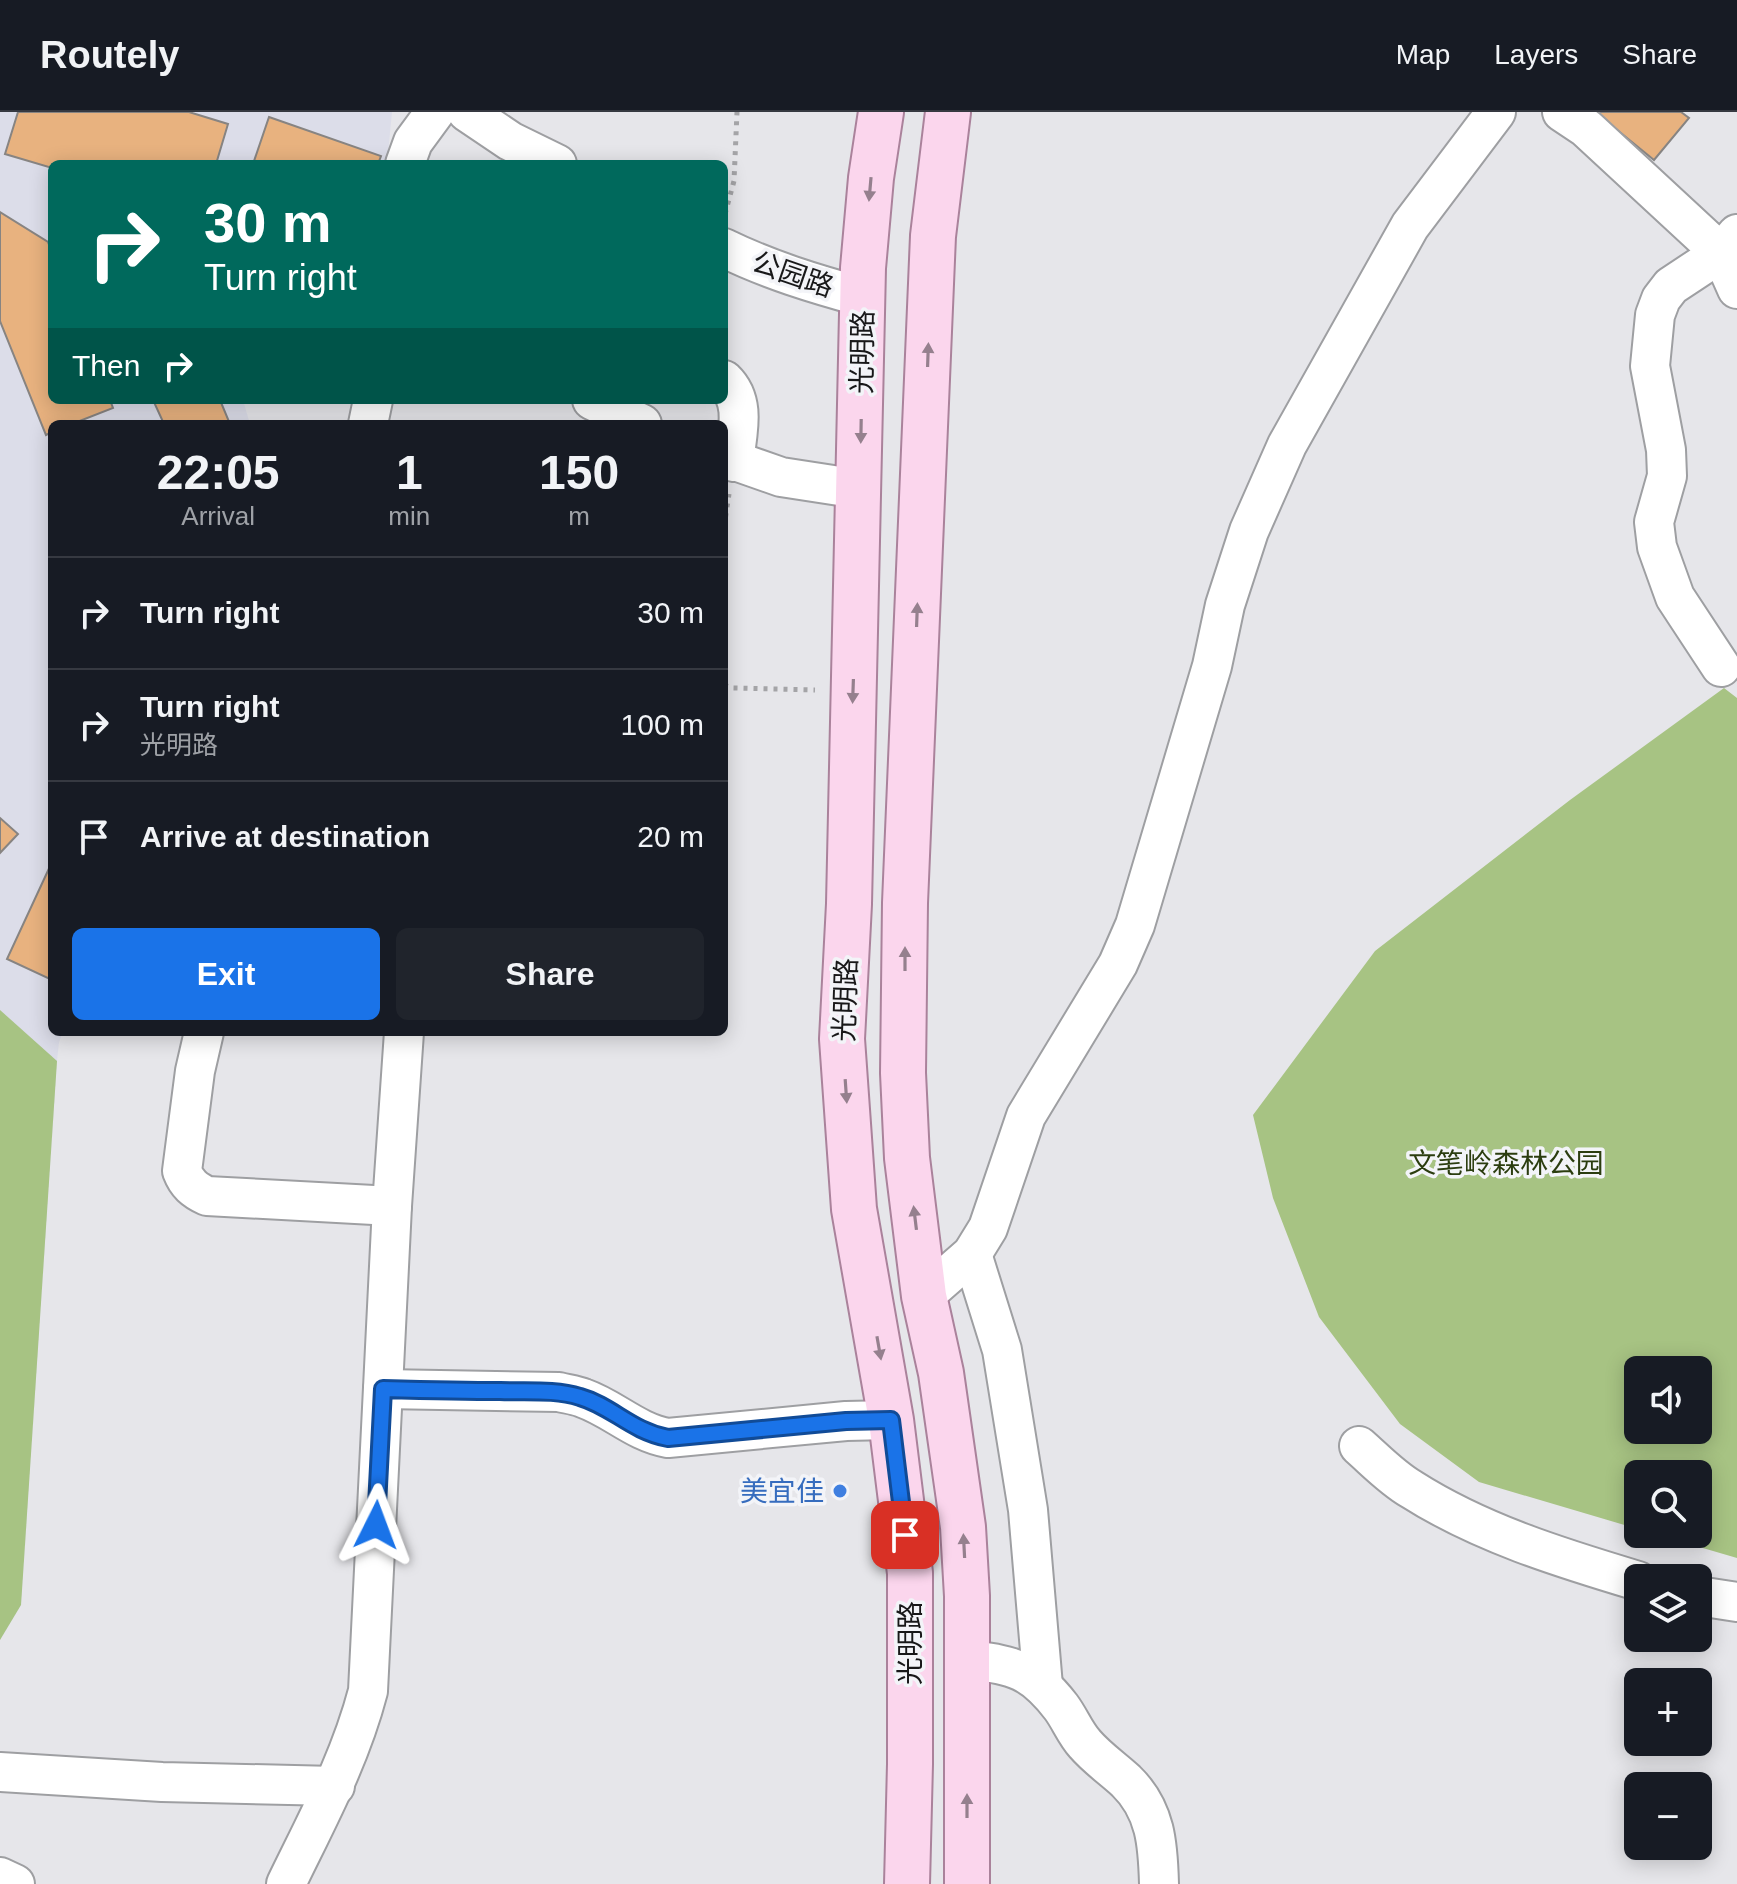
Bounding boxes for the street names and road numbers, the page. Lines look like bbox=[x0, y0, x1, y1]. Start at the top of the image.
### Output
street label: 公园路 bbox=[748, 246, 838, 303]
street label: 光明路 bbox=[846, 310, 879, 394]
street label: 光明路 bbox=[829, 957, 862, 1043]
street label: 光明路 bbox=[895, 1601, 926, 1685]

